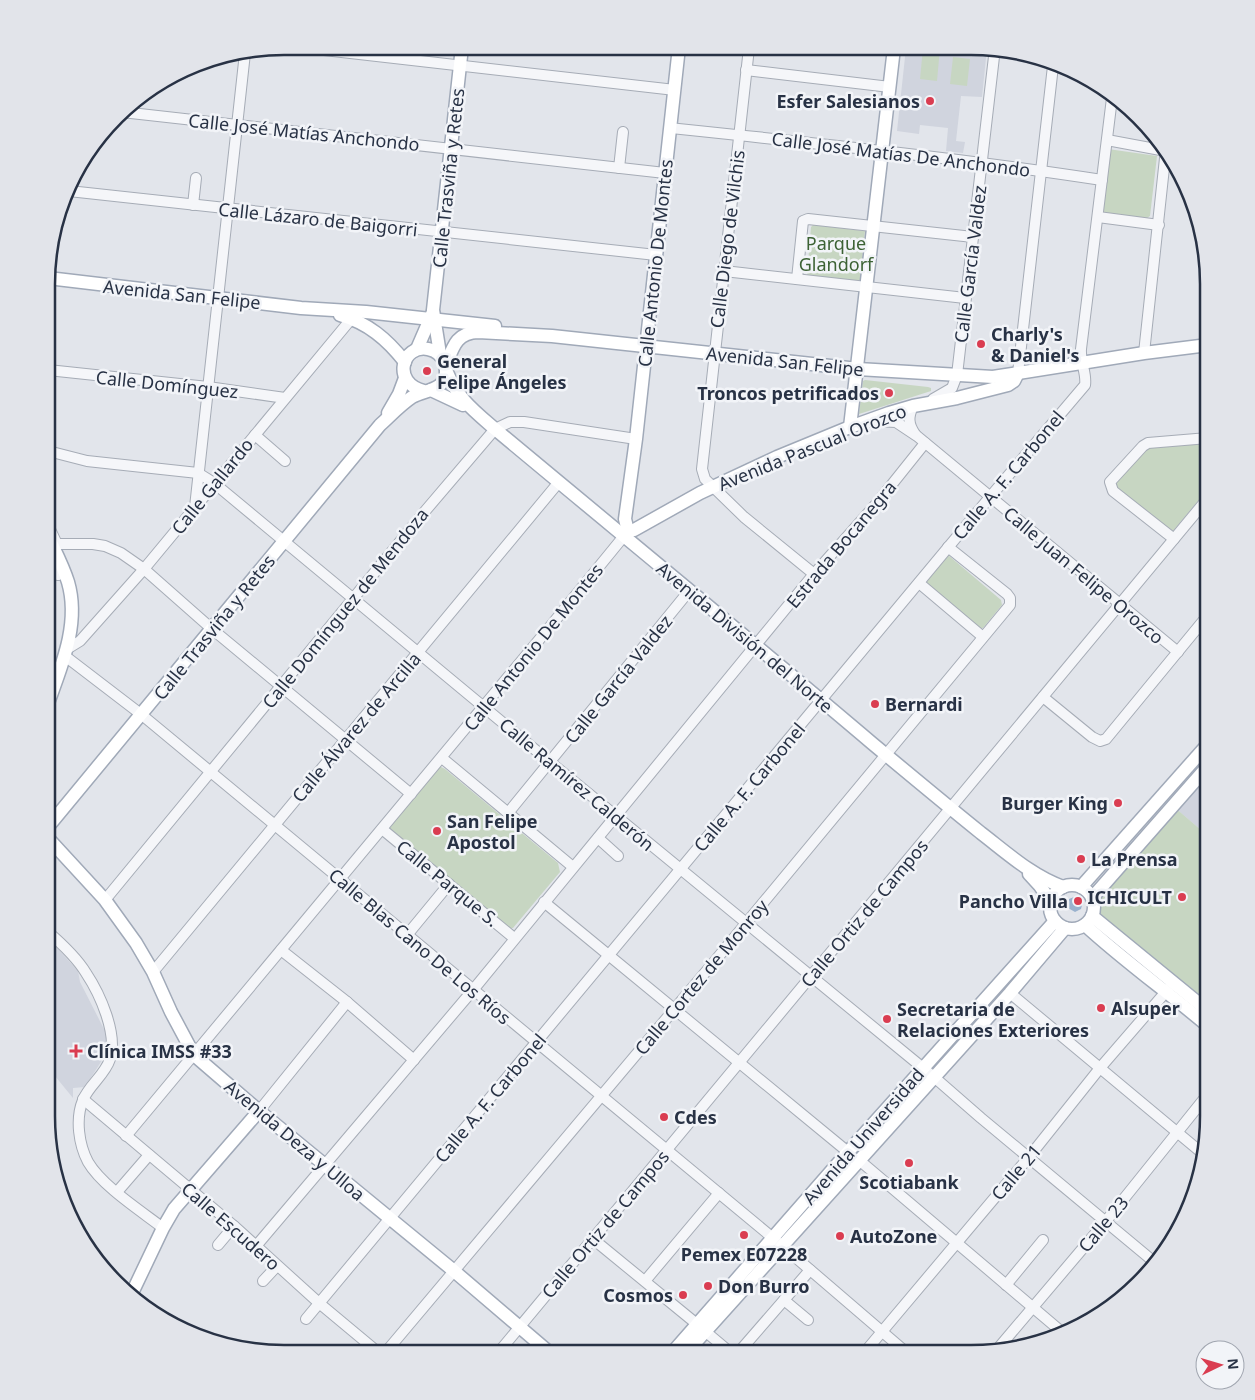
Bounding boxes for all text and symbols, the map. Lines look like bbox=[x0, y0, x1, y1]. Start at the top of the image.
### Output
street label: Calle Trasviña y Retes bbox=[427, 87, 469, 269]
place label: Esfer Salesianos bbox=[776, 89, 920, 113]
marker: Esfer Salesianos bbox=[924, 95, 936, 107]
street label: Calle José Matías Anchondo bbox=[187, 108, 421, 156]
street label: Calle José Matías De Anchondo bbox=[770, 126, 1032, 182]
street label: Calle Diego de Vilchis bbox=[704, 149, 750, 329]
street label: Calle Antonio De Montes bbox=[632, 158, 678, 368]
street label: Calle García Valdez bbox=[948, 184, 992, 344]
street label: Calle Lázaro de Baigorri bbox=[217, 197, 419, 241]
park label: Parque Glandorf bbox=[799, 231, 874, 276]
street label: Avenida San Felipe bbox=[102, 274, 262, 314]
place label: Charly's & Daniel's bbox=[991, 322, 1080, 367]
marker: Charly's & Daniel's bbox=[975, 338, 987, 350]
street label: Avenida San Felipe bbox=[705, 341, 865, 381]
place label: General Felipe Ángeles bbox=[437, 349, 567, 394]
street label: Calle Domínguez bbox=[95, 365, 239, 403]
marker: General Felipe Ángeles bbox=[421, 365, 433, 377]
place label: Troncos petrificados bbox=[697, 381, 879, 405]
marker: Troncos petrificados bbox=[883, 387, 895, 399]
street label: Avenida Pascual Orozco bbox=[714, 398, 910, 496]
street label: Calle A. F. Carbonel bbox=[947, 406, 1069, 544]
street label: Calle Gallardo bbox=[166, 433, 258, 539]
street label: Estrada Bocanegra bbox=[781, 475, 901, 613]
street label: Calle Juan Felipe Orozco bbox=[999, 501, 1169, 649]
street label: Calle Domínguez de Mendoza bbox=[257, 503, 433, 713]
street label: Calle Trasviña y Retes bbox=[148, 549, 280, 705]
street label: Avenida División del Norte bbox=[652, 556, 838, 718]
street label: Calle Antonio De Montes bbox=[458, 558, 608, 736]
street label: Calle García Valdez bbox=[559, 610, 677, 748]
street label: Calle Álvarez de Arcilla bbox=[286, 647, 426, 807]
place label: Bernardi bbox=[885, 692, 963, 716]
marker: Bernardi bbox=[869, 698, 881, 710]
street label: Calle Ramírez Calderón bbox=[495, 712, 659, 856]
street label: Calle A. F. Carbonel bbox=[688, 718, 810, 856]
place label: Burger King bbox=[1001, 791, 1108, 815]
marker: Burger King bbox=[1112, 797, 1124, 809]
place label: San Felipe Apostol bbox=[447, 809, 538, 854]
marker: San Felipe Apostol bbox=[431, 825, 443, 837]
street label: Calle Parque S. bbox=[392, 834, 504, 932]
street label: Calle Ortiz de Campos bbox=[795, 834, 933, 992]
place label: La Prensa bbox=[1091, 847, 1178, 871]
marker: La Prensa bbox=[1075, 853, 1087, 865]
street label: Calle Blas Cano De Los Ríos bbox=[324, 863, 516, 1029]
place label: ICHICULT bbox=[1087, 885, 1173, 909]
place label: Pancho Villa bbox=[959, 889, 1068, 913]
marker: ICHICULT bbox=[1176, 891, 1188, 903]
street label: Calle Cortez de Monroy bbox=[629, 894, 774, 1060]
marker: Pancho Villa bbox=[1072, 895, 1084, 907]
place label: Alsuper bbox=[1111, 996, 1180, 1020]
place label: Secretaria de Relaciones Exteriores bbox=[897, 997, 1089, 1042]
marker: Alsuper bbox=[1095, 1002, 1107, 1014]
marker: Secretaria de Relaciones Exteriores bbox=[881, 1013, 893, 1025]
street label: Calle A. F. Carbonel bbox=[429, 1029, 551, 1167]
place label: Clínica IMSS #33 bbox=[87, 1039, 232, 1063]
marker: Clínica IMSS #33 bbox=[69, 1044, 83, 1058]
street label: Avenida Universidad bbox=[797, 1063, 929, 1209]
street label: Avenida Deza y Ulloa bbox=[220, 1074, 370, 1206]
place label: Cdes bbox=[674, 1105, 717, 1129]
marker: Cdes bbox=[658, 1111, 670, 1123]
street label: Calle 21 bbox=[986, 1139, 1046, 1205]
street label: Calle Ortiz de Campos bbox=[536, 1145, 674, 1303]
marker: Scotiabank bbox=[903, 1157, 915, 1169]
place label: Scotiabank bbox=[859, 1170, 960, 1194]
street label: Calle Escudero bbox=[177, 1177, 285, 1275]
street label: Calle 23 bbox=[1073, 1191, 1133, 1257]
place label: AutoZone bbox=[850, 1224, 937, 1248]
marker: Pemex E07228 bbox=[738, 1229, 750, 1241]
marker: AutoZone bbox=[834, 1230, 846, 1242]
place label: Pemex E07228 bbox=[681, 1242, 807, 1266]
place label: Don Burro bbox=[718, 1274, 809, 1298]
marker: Don Burro bbox=[702, 1280, 714, 1292]
place label: Cosmos bbox=[603, 1283, 673, 1307]
marker: Cosmos bbox=[677, 1289, 689, 1301]
north arrow bbox=[1195, 1340, 1245, 1390]
text: N bbox=[1223, 1357, 1243, 1370]

